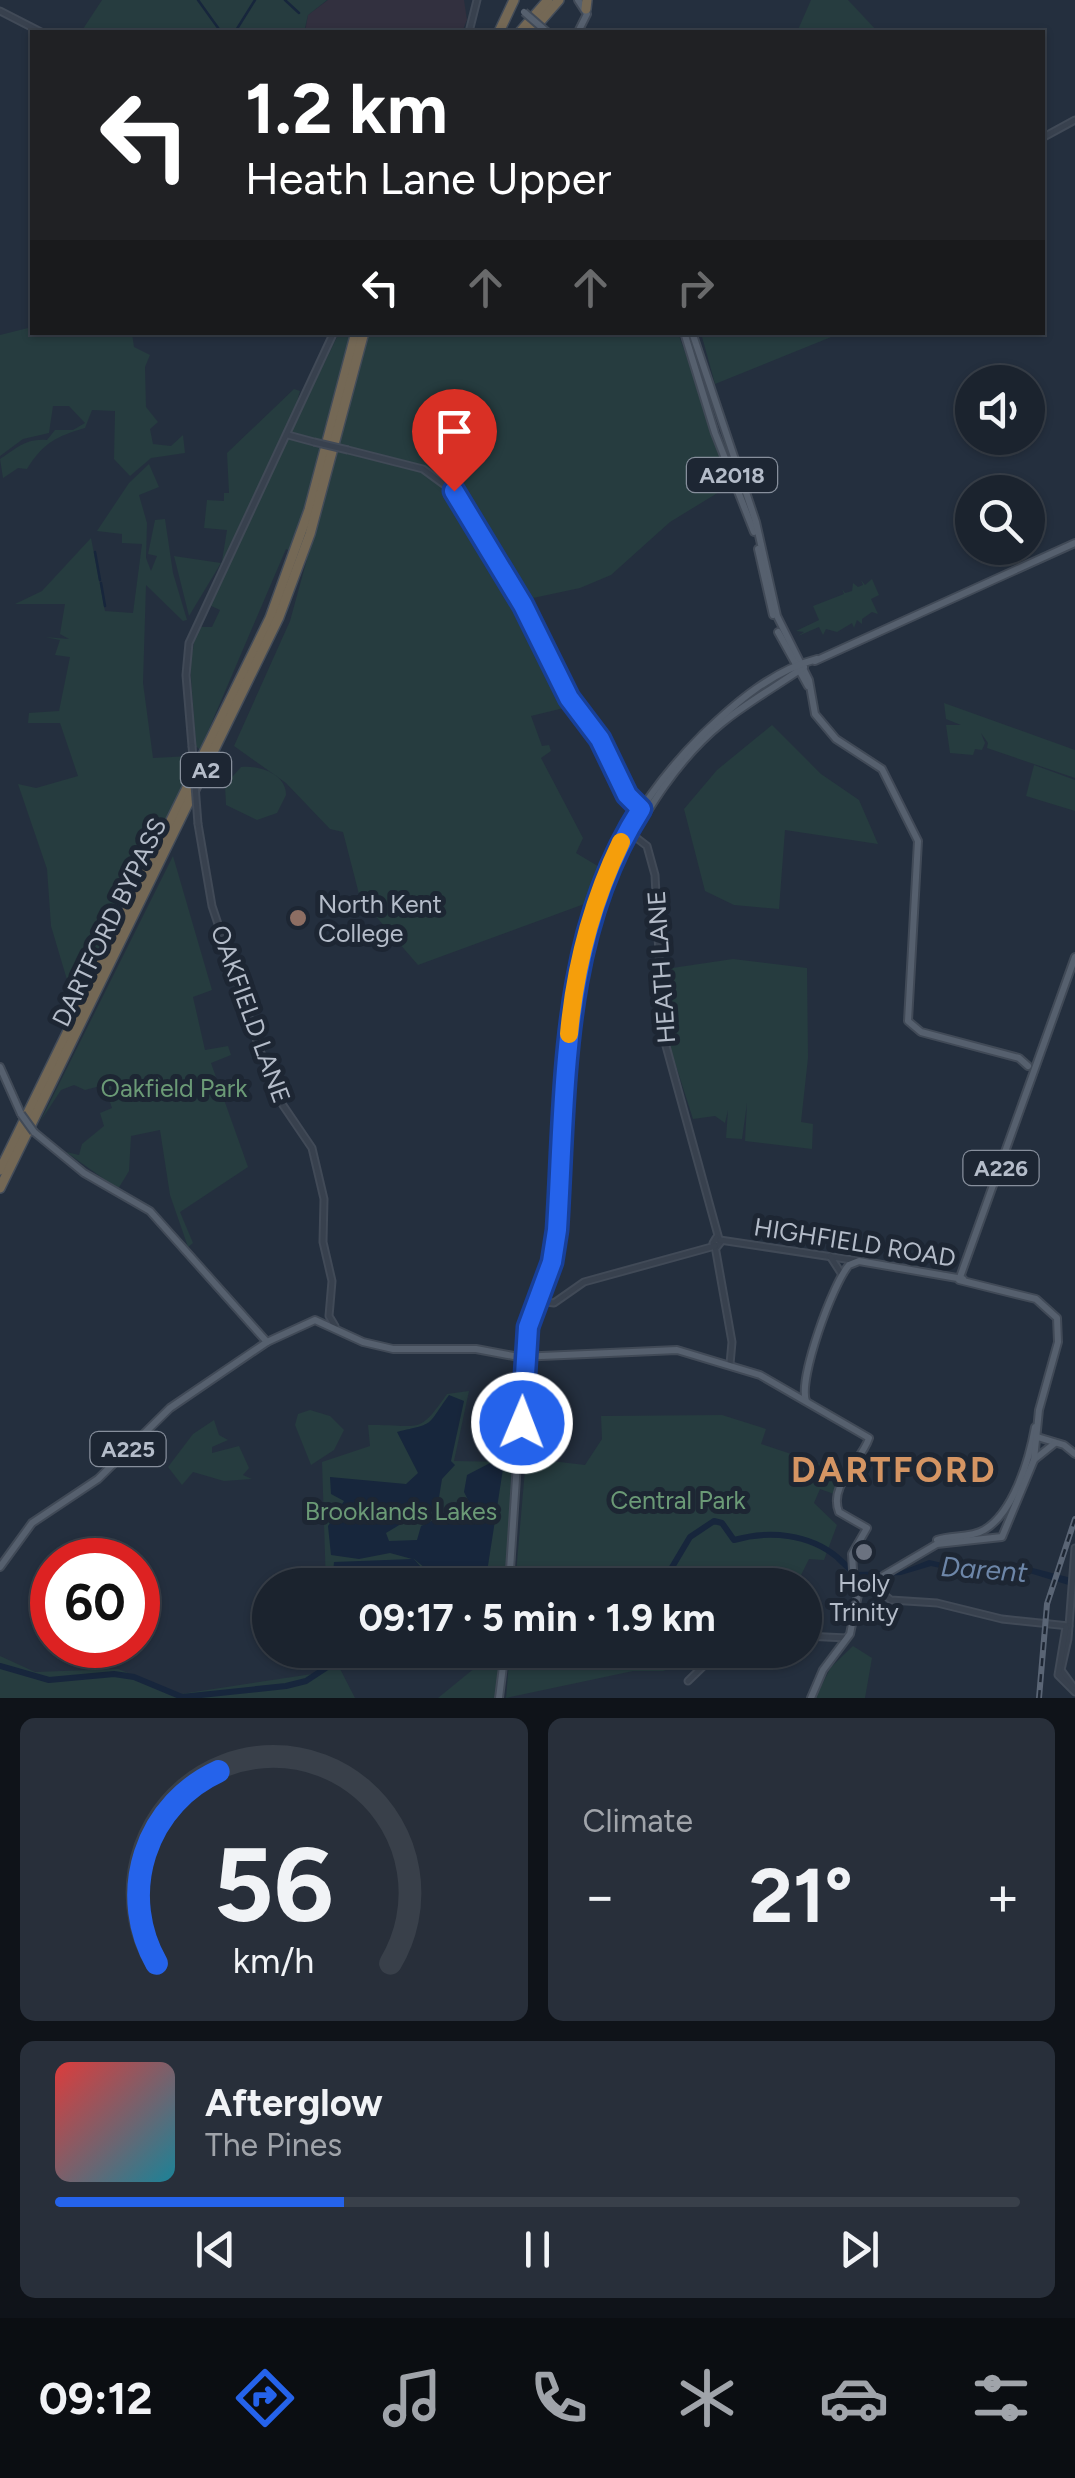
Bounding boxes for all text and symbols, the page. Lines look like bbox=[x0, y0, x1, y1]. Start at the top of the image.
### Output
text: 1.2 km bbox=[245, 66, 448, 151]
icon: left bbox=[80, 70, 210, 200]
text: Heath Lane Upper bbox=[245, 151, 611, 205]
icon: left bbox=[353, 260, 408, 315]
icon: ahead bbox=[458, 260, 513, 315]
icon: ahead bbox=[563, 260, 618, 315]
icon: right bbox=[668, 260, 723, 315]
map controls bbox=[955, 365, 1045, 565]
button: sound bbox=[955, 365, 1045, 455]
pin bbox=[412, 389, 497, 492]
icon: arrive bbox=[427, 404, 482, 459]
road number: A2018 bbox=[687, 458, 777, 492]
button: search bbox=[955, 475, 1045, 565]
road number: A2 bbox=[181, 753, 231, 787]
street label: DARTFORD BYPASS bbox=[46, 813, 172, 1031]
place label: North Kent College bbox=[318, 889, 442, 948]
street label: HEATH LANE bbox=[641, 890, 681, 1044]
marker: North Kent College bbox=[287, 907, 309, 929]
street label: OAKFIELD LANE bbox=[205, 921, 297, 1107]
park label: Oakfield Park bbox=[101, 1073, 248, 1103]
road number: A226 bbox=[964, 1151, 1038, 1185]
street label: HIGHFIELD ROAD bbox=[752, 1211, 958, 1273]
position arrow bbox=[470, 1371, 574, 1475]
road number: A225 bbox=[90, 1432, 166, 1466]
district label: DARTFORD bbox=[791, 1449, 997, 1491]
park label: Central Park bbox=[610, 1485, 747, 1515]
park label: Brooklands Lakes bbox=[305, 1496, 497, 1526]
speed limit sign: 60 bbox=[30, 1538, 160, 1668]
marker: Holy Trinity bbox=[853, 1541, 875, 1563]
water label: Darent bbox=[939, 1549, 1029, 1589]
place label: Holy Trinity bbox=[829, 1568, 899, 1627]
text: 09:17 · 5 min · 1.9 km bbox=[358, 1595, 716, 1641]
text: Climate bbox=[583, 1802, 693, 1840]
text: 56 bbox=[213, 1822, 334, 1947]
text: 21° bbox=[750, 1851, 853, 1941]
text: − bbox=[583, 1863, 617, 1929]
text: + bbox=[986, 1863, 1020, 1929]
text: km/h bbox=[233, 1939, 315, 1982]
text: Afterglow bbox=[205, 2080, 383, 2126]
text: The Pines bbox=[205, 2126, 342, 2164]
icon: previous bbox=[188, 2222, 243, 2277]
icon: pause bbox=[510, 2222, 565, 2277]
icon: next bbox=[832, 2222, 887, 2277]
icon: directions bbox=[230, 2363, 300, 2433]
icon: music bbox=[377, 2363, 447, 2433]
icon: phone bbox=[524, 2363, 594, 2433]
icon: climate bbox=[672, 2363, 742, 2433]
icon: car bbox=[819, 2363, 889, 2433]
icon: filters bbox=[966, 2363, 1036, 2433]
text: 09:12 bbox=[39, 2371, 153, 2425]

